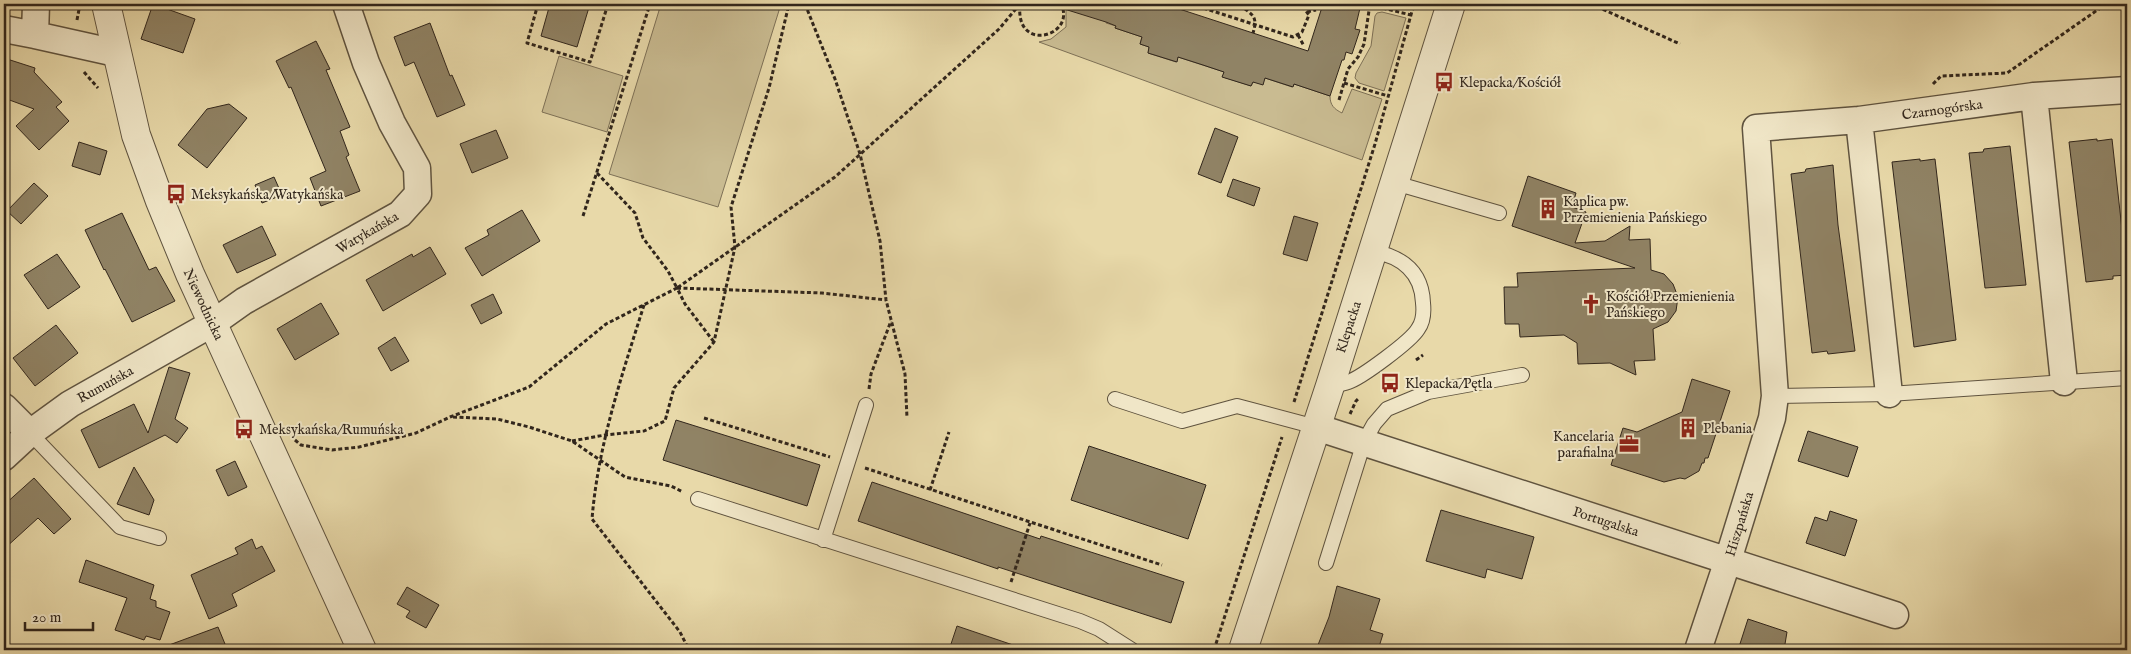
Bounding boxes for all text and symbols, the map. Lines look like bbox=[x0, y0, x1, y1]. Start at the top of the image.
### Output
bus stop icon: Klepacka/Kościół bbox=[1433, 71, 1455, 93]
place label: Klepacka/Kościół bbox=[1459, 74, 1561, 92]
street label: Czarnogórska bbox=[1901, 95, 1985, 125]
bus stop icon: Meksykańska/Watykańska bbox=[165, 183, 187, 205]
place label: Meksykańska/Watykańska bbox=[191, 186, 344, 204]
place label: Kaplica pw. Przemienienia Pańskiego bbox=[1563, 193, 1708, 227]
building icon: Kaplica pw. Przemienienia Pańskiego bbox=[1537, 198, 1559, 220]
street label: Watykańska bbox=[333, 207, 403, 258]
street label: Niewodnicka bbox=[179, 266, 228, 344]
place label: Kościół Przemienienia Pańskiego bbox=[1606, 288, 1735, 322]
church icon: Kościół Przemienienia Pańskiego bbox=[1580, 293, 1602, 315]
street label: Klepacka bbox=[1332, 298, 1366, 356]
street label: Rumuńska bbox=[74, 362, 138, 408]
bus stop icon: Klepacka/Pętla bbox=[1379, 372, 1401, 394]
place label: Klepacka/Pętla bbox=[1405, 375, 1493, 393]
building icon: Plebania bbox=[1677, 417, 1699, 439]
bus stop icon: Meksykańska/Rumuńska bbox=[233, 418, 255, 440]
place label: Plebania bbox=[1703, 420, 1753, 438]
place label: Meksykańska/Rumuńska bbox=[259, 421, 404, 439]
place label: Kancelaria parafialna bbox=[1553, 428, 1615, 462]
office icon: Kancelaria parafialna bbox=[1618, 433, 1640, 455]
street label: Hiszpańska bbox=[1722, 489, 1759, 559]
street label: Portugalska bbox=[1570, 503, 1642, 541]
scale bar bbox=[25, 599, 92, 631]
text: 20 m bbox=[32, 608, 62, 627]

